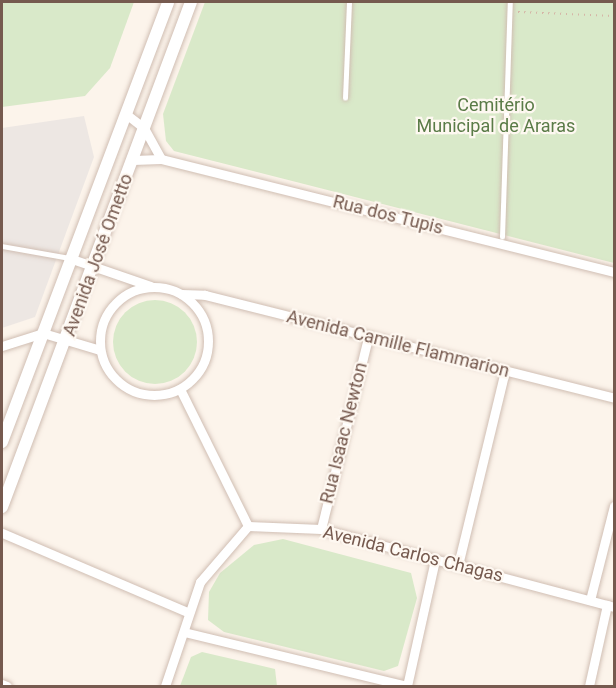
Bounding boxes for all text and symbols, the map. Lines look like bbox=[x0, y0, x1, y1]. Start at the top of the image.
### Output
park label: Cemitério Municipal de Araras bbox=[417, 95, 575, 138]
street label: Avenida José Ometto bbox=[59, 171, 137, 339]
street label: Rua dos Tupis bbox=[331, 191, 445, 239]
street label: Avenida Camille Flammarion bbox=[284, 306, 512, 382]
street label: Rua Isaac Newton bbox=[316, 360, 372, 506]
street label: Avenida Carlos Chagas bbox=[321, 521, 505, 587]

